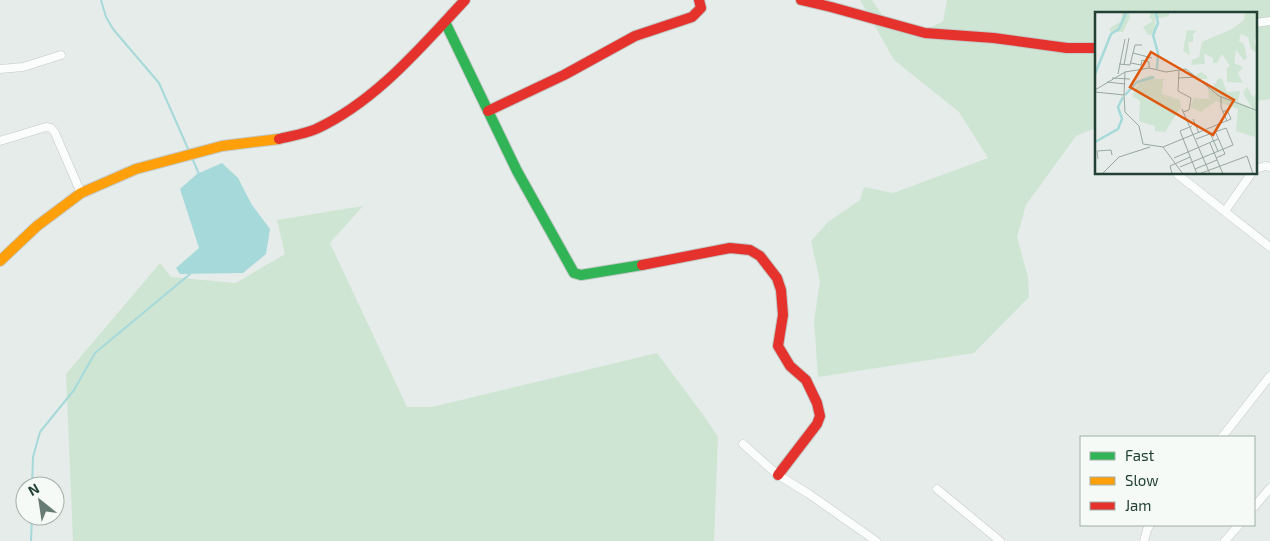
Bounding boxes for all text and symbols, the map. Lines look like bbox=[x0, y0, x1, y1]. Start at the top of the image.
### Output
inset map bbox=[1095, 12, 1258, 175]
legend bbox=[1080, 436, 1255, 526]
text: Fast bbox=[1125, 446, 1155, 464]
text: Slow bbox=[1125, 471, 1159, 489]
north arrow bbox=[15, 476, 65, 526]
text: N bbox=[25, 479, 42, 499]
text: Jam bbox=[1125, 496, 1151, 514]

